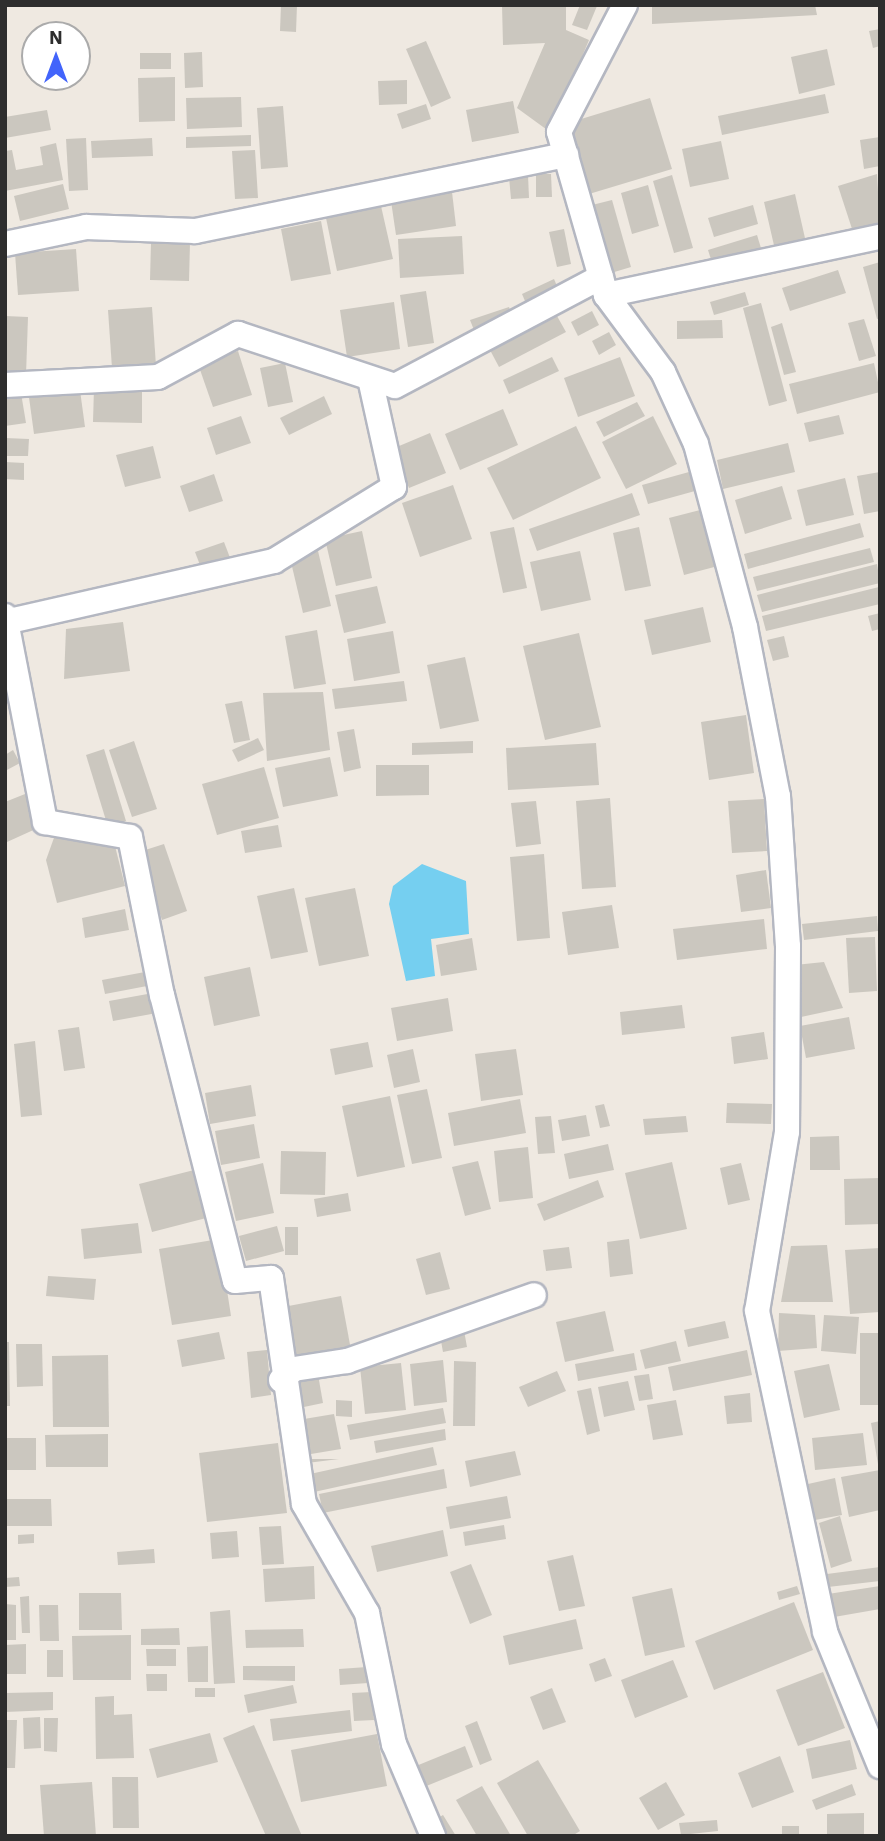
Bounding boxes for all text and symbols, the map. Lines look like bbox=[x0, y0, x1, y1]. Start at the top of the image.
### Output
north arrow bbox=[21, 21, 91, 91]
text: N bbox=[49, 25, 63, 49]

